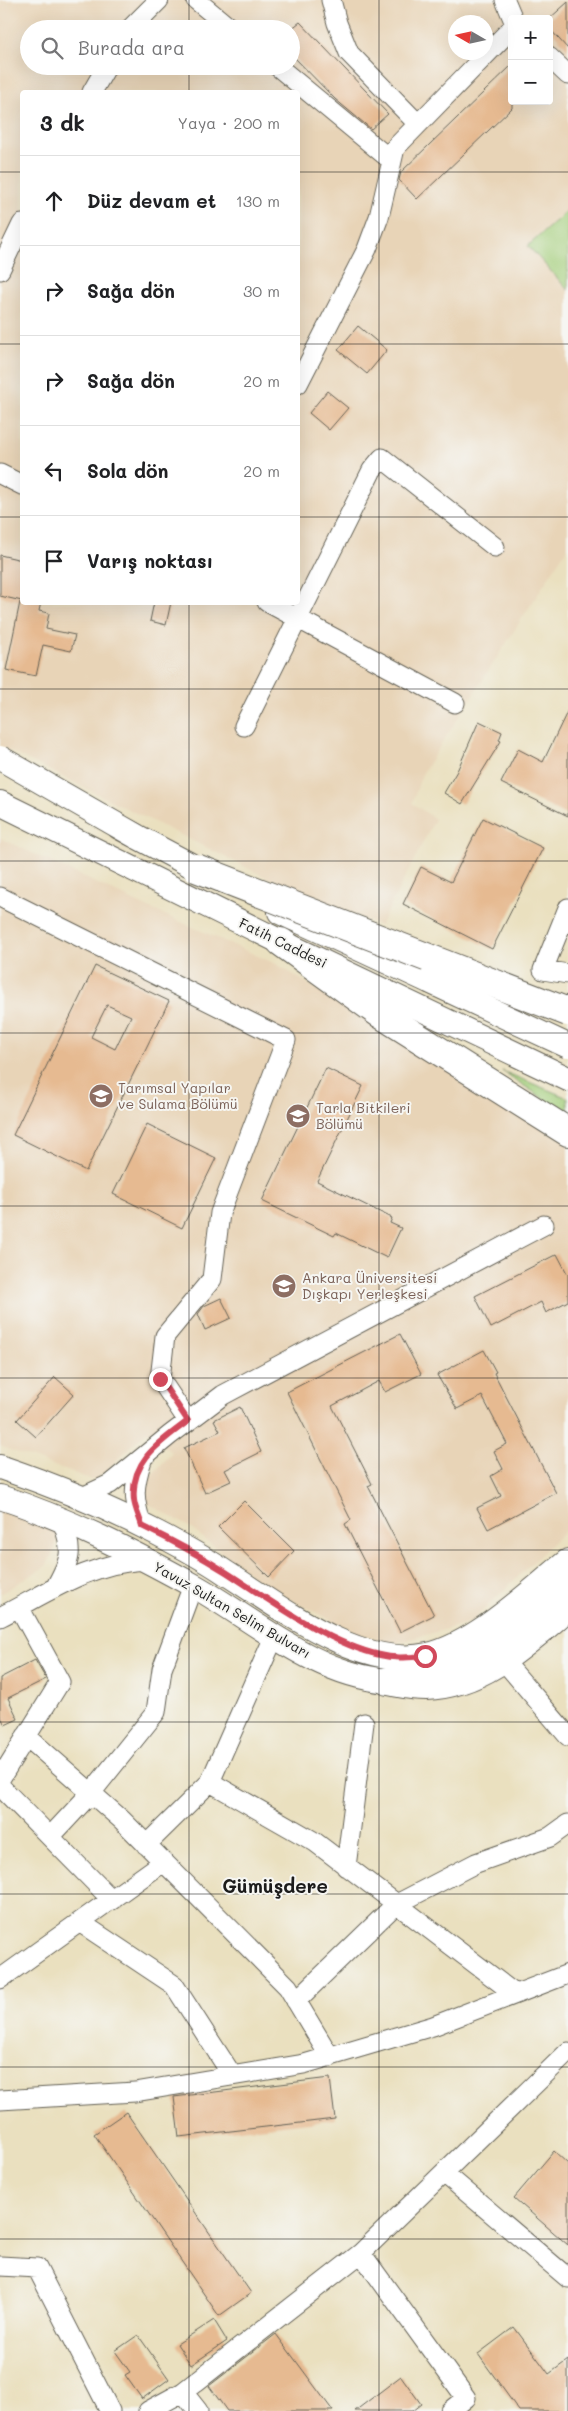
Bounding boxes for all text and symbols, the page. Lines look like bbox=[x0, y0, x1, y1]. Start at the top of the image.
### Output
north arrow bbox=[448, 15, 493, 60]
map controls bbox=[508, 15, 553, 105]
button: + bbox=[508, 15, 553, 60]
search box bbox=[20, 20, 300, 75]
icon: search bbox=[38, 34, 66, 62]
text: Burada ara bbox=[78, 35, 185, 60]
button: − bbox=[508, 60, 553, 105]
text: 3 dk bbox=[40, 109, 85, 136]
text: Yaya · 200 m bbox=[177, 112, 280, 133]
icon: ahead bbox=[40, 187, 68, 215]
text: Düz devam et bbox=[87, 188, 216, 213]
text: 130 m bbox=[236, 190, 280, 211]
icon: right bbox=[40, 277, 68, 305]
text: Sağa dön bbox=[87, 278, 175, 303]
text: 30 m bbox=[243, 280, 280, 301]
icon: right bbox=[40, 367, 68, 395]
text: Sağa dön bbox=[87, 368, 175, 393]
text: 20 m bbox=[243, 370, 280, 391]
icon: left bbox=[40, 457, 68, 485]
text: Sola dön bbox=[87, 458, 169, 483]
text: 20 m bbox=[243, 460, 280, 481]
icon: arrive bbox=[40, 547, 68, 575]
text: Varış noktası bbox=[87, 548, 213, 573]
street label: Fatih Caddesi bbox=[236, 913, 330, 972]
place label: Tarımsal Yapılar ve Sulama Bölümü bbox=[118, 1078, 238, 1113]
school or university icon: Tarımsal Yapılar ve Sulama Bölümü bbox=[88, 1083, 114, 1109]
place label: Tarla Bitkileri Bölümü bbox=[316, 1098, 411, 1133]
school or university icon: Tarla Bitkileri Bölümü bbox=[285, 1103, 311, 1129]
place label: Ankara Üniversitesi Dışkapı Yerleşkesi bbox=[302, 1268, 437, 1303]
school or university icon: Ankara Üniversitesi Dışkapı Yerleşkesi bbox=[271, 1273, 297, 1299]
route end bbox=[149, 1368, 172, 1391]
street label: Yavuz Sultan Selim Bulvarı bbox=[150, 1557, 314, 1662]
route start bbox=[414, 1645, 437, 1668]
district label: Gümüşdere bbox=[222, 1873, 328, 1899]

